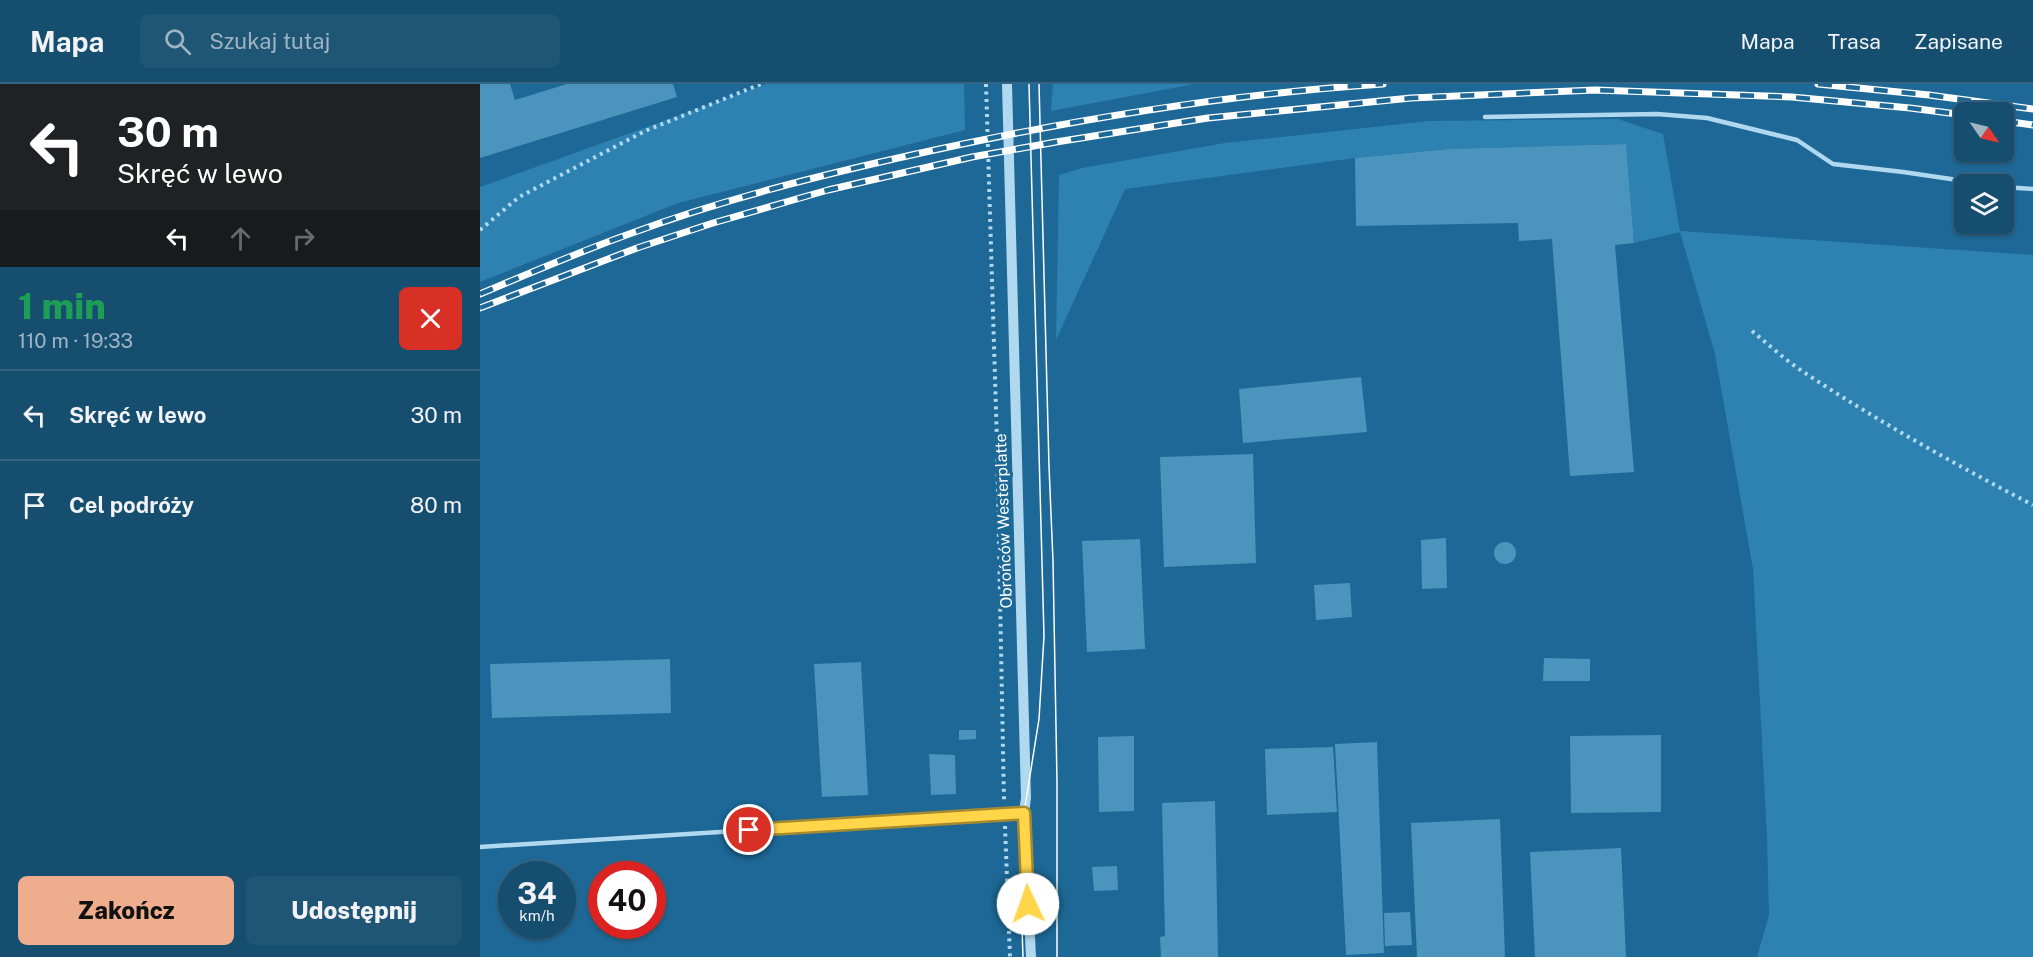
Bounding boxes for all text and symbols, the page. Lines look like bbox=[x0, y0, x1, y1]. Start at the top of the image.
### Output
search box bbox=[140, 14, 560, 68]
text: Mapa bbox=[30, 25, 104, 58]
icon: search bbox=[161, 25, 194, 58]
text: Szukaj tutaj bbox=[209, 28, 330, 54]
text: Mapa bbox=[1740, 29, 1795, 54]
text: Trasa bbox=[1828, 29, 1881, 54]
text: Zapisane bbox=[1914, 29, 2003, 54]
north arrow bbox=[1954, 102, 2014, 162]
map controls bbox=[1954, 102, 2014, 234]
text: 30 m bbox=[117, 107, 219, 156]
icon: left bbox=[18, 108, 96, 186]
text: Skręć w lewo bbox=[117, 157, 283, 189]
button: layers bbox=[1954, 174, 2014, 234]
icon: left bbox=[161, 222, 194, 255]
icon: ahead bbox=[224, 222, 257, 255]
icon: right bbox=[287, 222, 320, 255]
text: 1 min bbox=[18, 285, 106, 327]
button: close bbox=[399, 287, 462, 350]
text: 110 m · 19:33 bbox=[18, 329, 133, 353]
icon: left bbox=[18, 399, 51, 432]
text: Skręć w lewo bbox=[69, 402, 206, 428]
text: 30 m bbox=[410, 402, 462, 428]
street label: Obrońców Westerplatte bbox=[991, 433, 1016, 609]
icon: arrive bbox=[18, 489, 51, 522]
text: Cel podróży bbox=[69, 492, 194, 518]
text: 80 m bbox=[410, 492, 462, 518]
pin bbox=[723, 804, 774, 855]
icon: arrive bbox=[732, 813, 765, 846]
speed limit sign: 40 bbox=[588, 861, 666, 939]
position arrow bbox=[996, 872, 1060, 936]
text: 34 bbox=[517, 875, 557, 911]
button: Zakończ bbox=[18, 876, 234, 945]
button: Udostępnij bbox=[246, 876, 462, 945]
text: km/h bbox=[519, 907, 555, 924]

